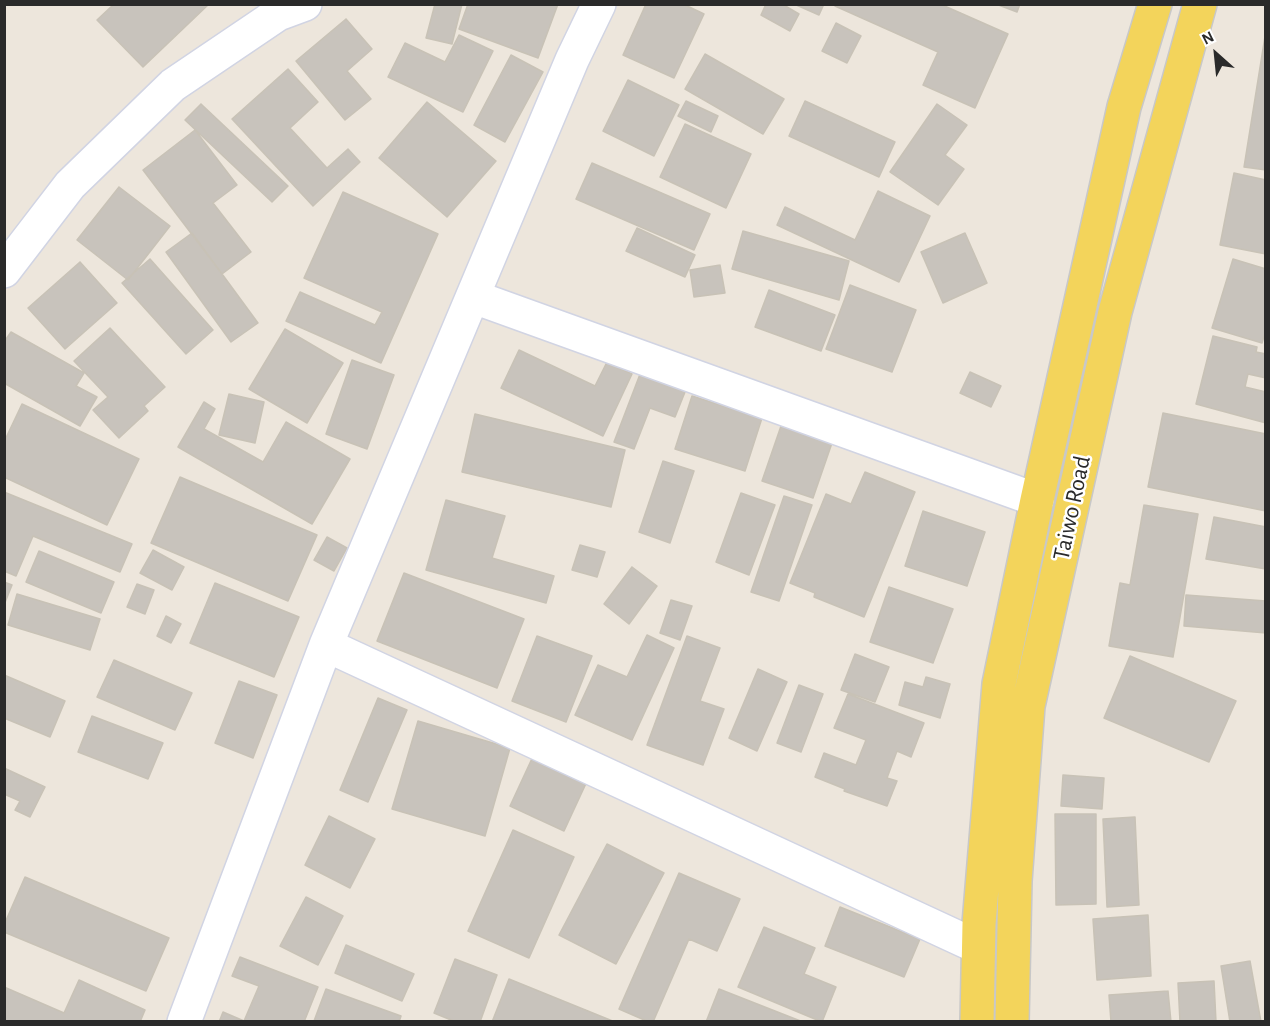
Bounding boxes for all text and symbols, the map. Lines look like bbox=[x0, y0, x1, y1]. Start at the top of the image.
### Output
north arrow bbox=[1186, 24, 1246, 84]
text: N bbox=[1199, 28, 1216, 48]
street label: Taiwo Road bbox=[1047, 453, 1097, 563]

